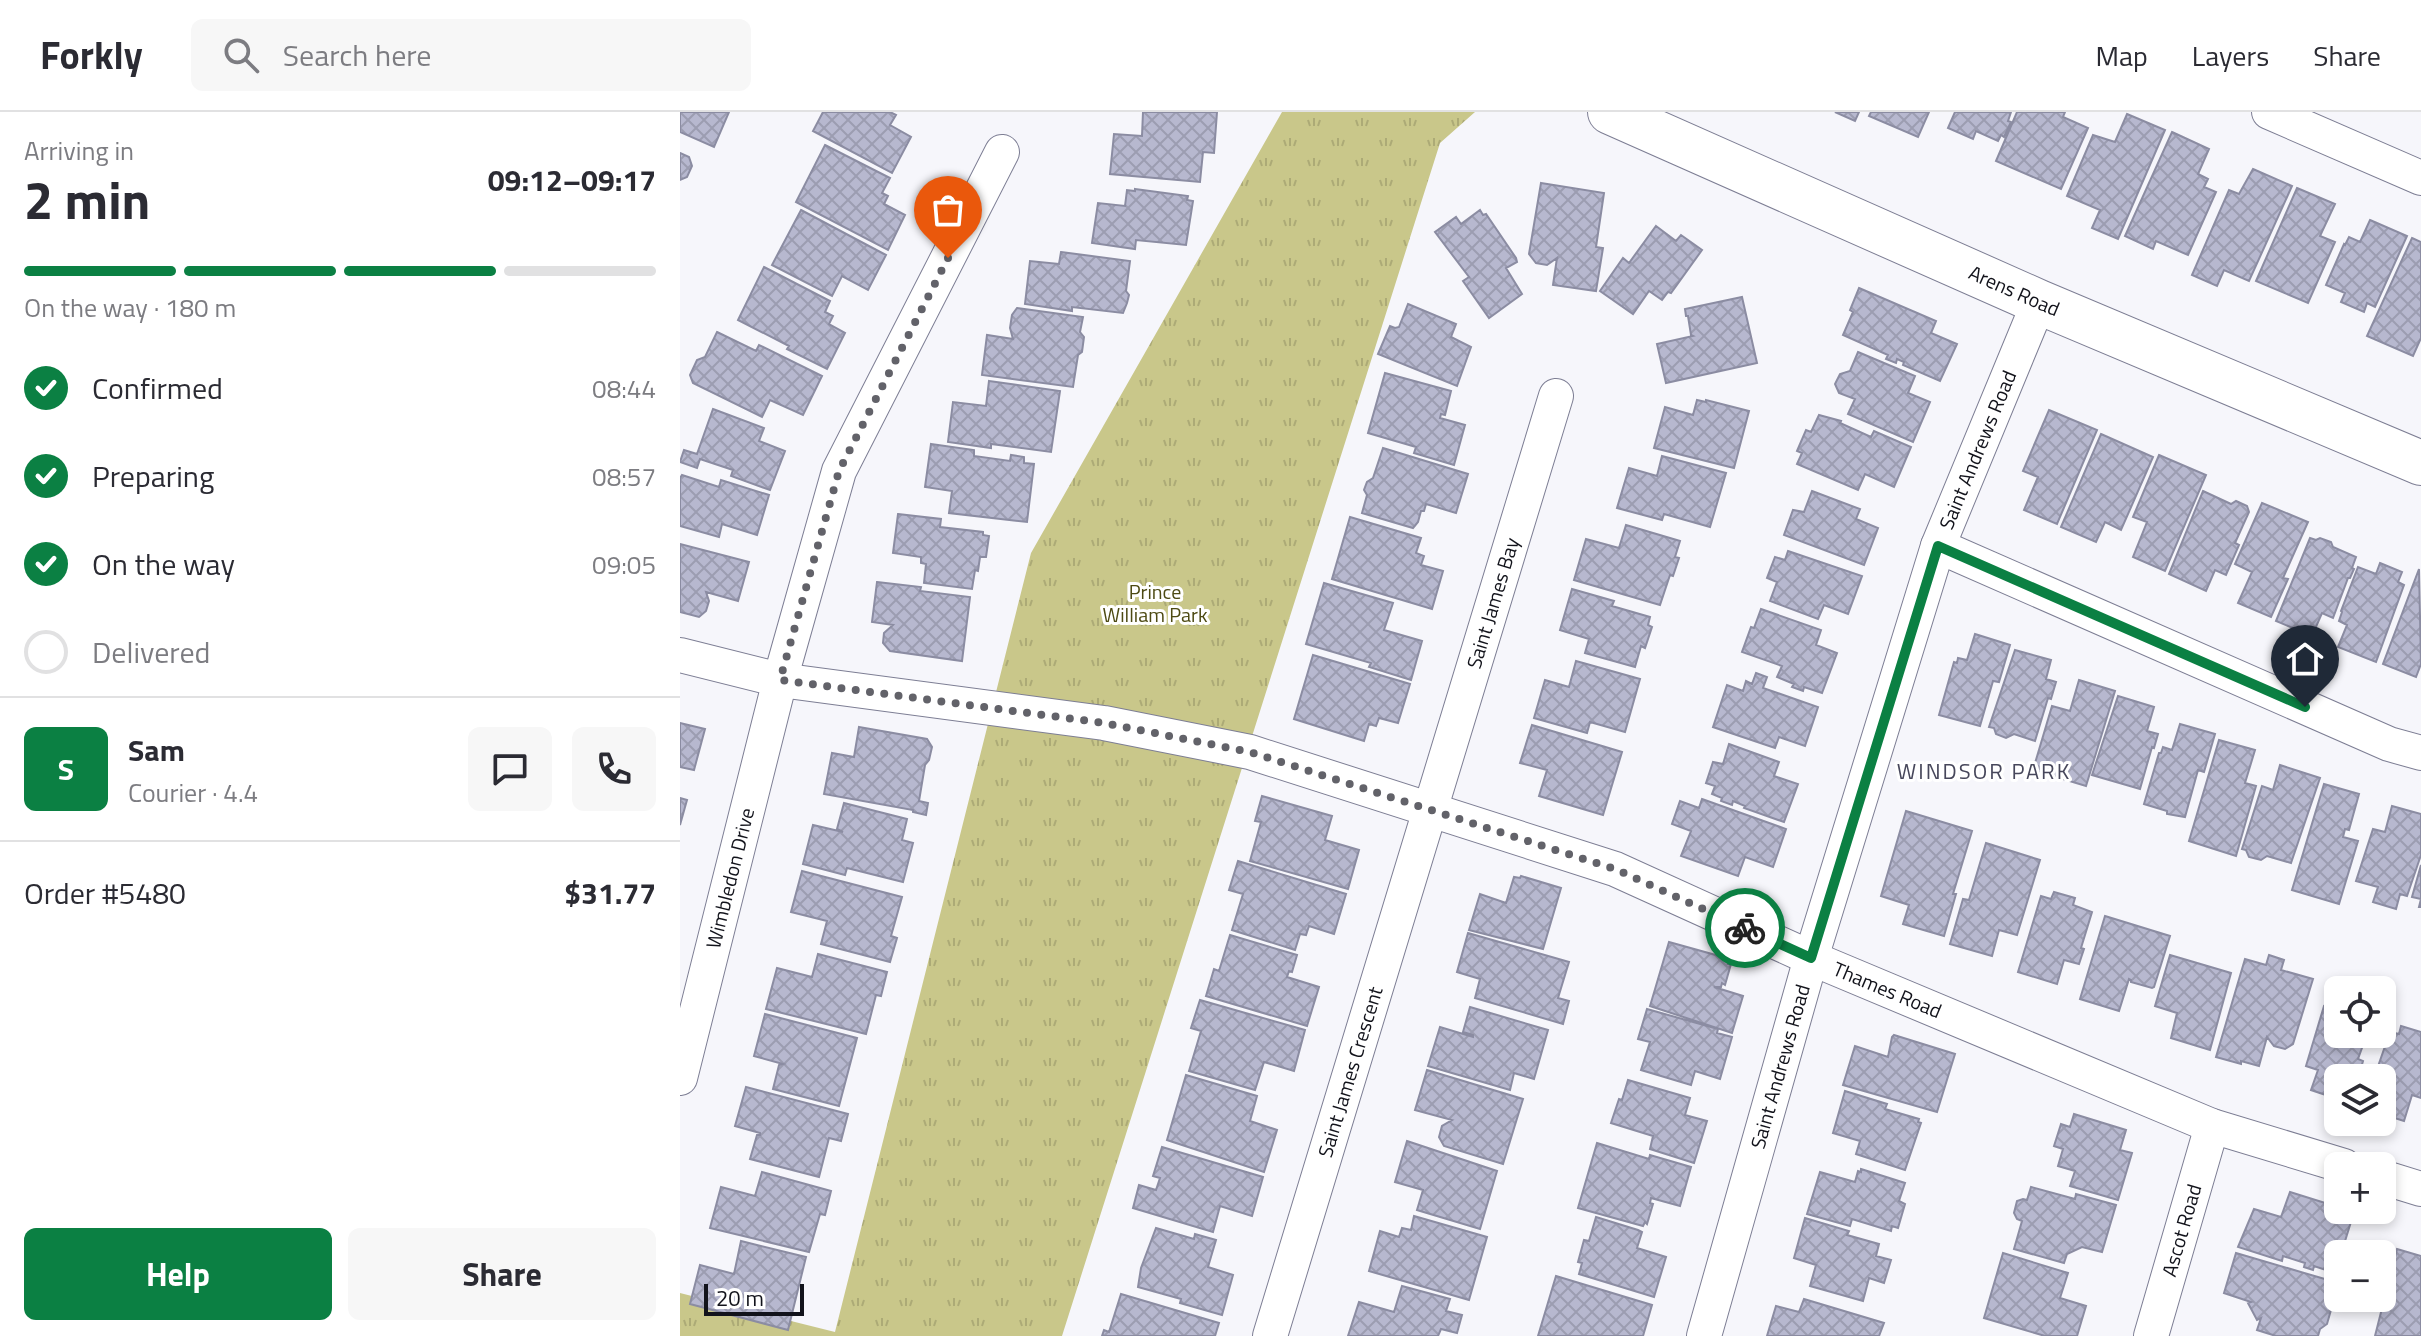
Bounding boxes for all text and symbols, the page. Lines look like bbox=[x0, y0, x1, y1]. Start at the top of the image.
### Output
search box bbox=[191, 19, 751, 91]
text: Forkly bbox=[40, 26, 143, 84]
text: Search here bbox=[283, 32, 432, 78]
icon: search bbox=[219, 33, 263, 77]
text: Map bbox=[2095, 34, 2148, 77]
text: Layers bbox=[2192, 34, 2269, 77]
text: Share bbox=[2313, 34, 2381, 77]
text: Arriving in bbox=[24, 131, 134, 170]
text: 09:12–09:17 bbox=[488, 157, 656, 203]
text: 2 min bbox=[24, 160, 150, 239]
pin bbox=[914, 176, 982, 258]
icon: bag bbox=[926, 188, 970, 232]
street label: Arens Road bbox=[1964, 257, 2065, 324]
text: On the way · 180 m bbox=[24, 288, 236, 327]
text: Confirmed bbox=[92, 365, 223, 411]
street label: Saint Andrews Road bbox=[1931, 365, 2024, 534]
icon: check bbox=[24, 366, 68, 410]
text: 08:44 bbox=[592, 369, 656, 408]
text: Preparing bbox=[92, 453, 214, 499]
icon: check bbox=[24, 454, 68, 498]
text: 08:57 bbox=[592, 457, 656, 496]
street label: Saint James Bay bbox=[1458, 533, 1527, 672]
text: On the way bbox=[92, 541, 235, 587]
icon: check bbox=[24, 542, 68, 586]
text: 09:05 bbox=[592, 545, 656, 584]
park label: Prince William Park bbox=[1102, 576, 1208, 630]
pin bbox=[2271, 625, 2339, 707]
text: Delivered bbox=[92, 629, 210, 675]
icon: home bbox=[2283, 637, 2327, 681]
text: Sam bbox=[128, 727, 185, 773]
button: chat bbox=[468, 727, 552, 811]
button: phone bbox=[572, 727, 656, 811]
text: S bbox=[58, 746, 74, 792]
district label: WINDSOR PARK bbox=[1897, 754, 2071, 788]
text: Courier · 4.4 bbox=[128, 773, 258, 812]
street label: Wimbledon Drive bbox=[697, 804, 762, 952]
text: Order #5480 bbox=[24, 870, 186, 916]
text: $31.77 bbox=[564, 870, 656, 916]
courier bbox=[1705, 888, 1785, 968]
icon: bike bbox=[1723, 906, 1767, 950]
street label: Thames Road bbox=[1828, 953, 1947, 1026]
map controls bbox=[2324, 976, 2396, 1312]
button: locate bbox=[2324, 976, 2396, 1048]
street label: Saint Andrews Road bbox=[1742, 981, 1818, 1152]
street label: Saint James Crescent bbox=[1309, 983, 1390, 1161]
button: layers bbox=[2324, 1064, 2396, 1136]
button: + bbox=[2324, 1152, 2396, 1224]
street label: Ascot Road bbox=[2153, 1180, 2209, 1280]
button: Help bbox=[24, 1228, 332, 1320]
button: Share bbox=[348, 1228, 656, 1320]
button: − bbox=[2324, 1240, 2396, 1312]
scale bar bbox=[704, 1280, 804, 1316]
text: 20 m bbox=[716, 1281, 764, 1315]

